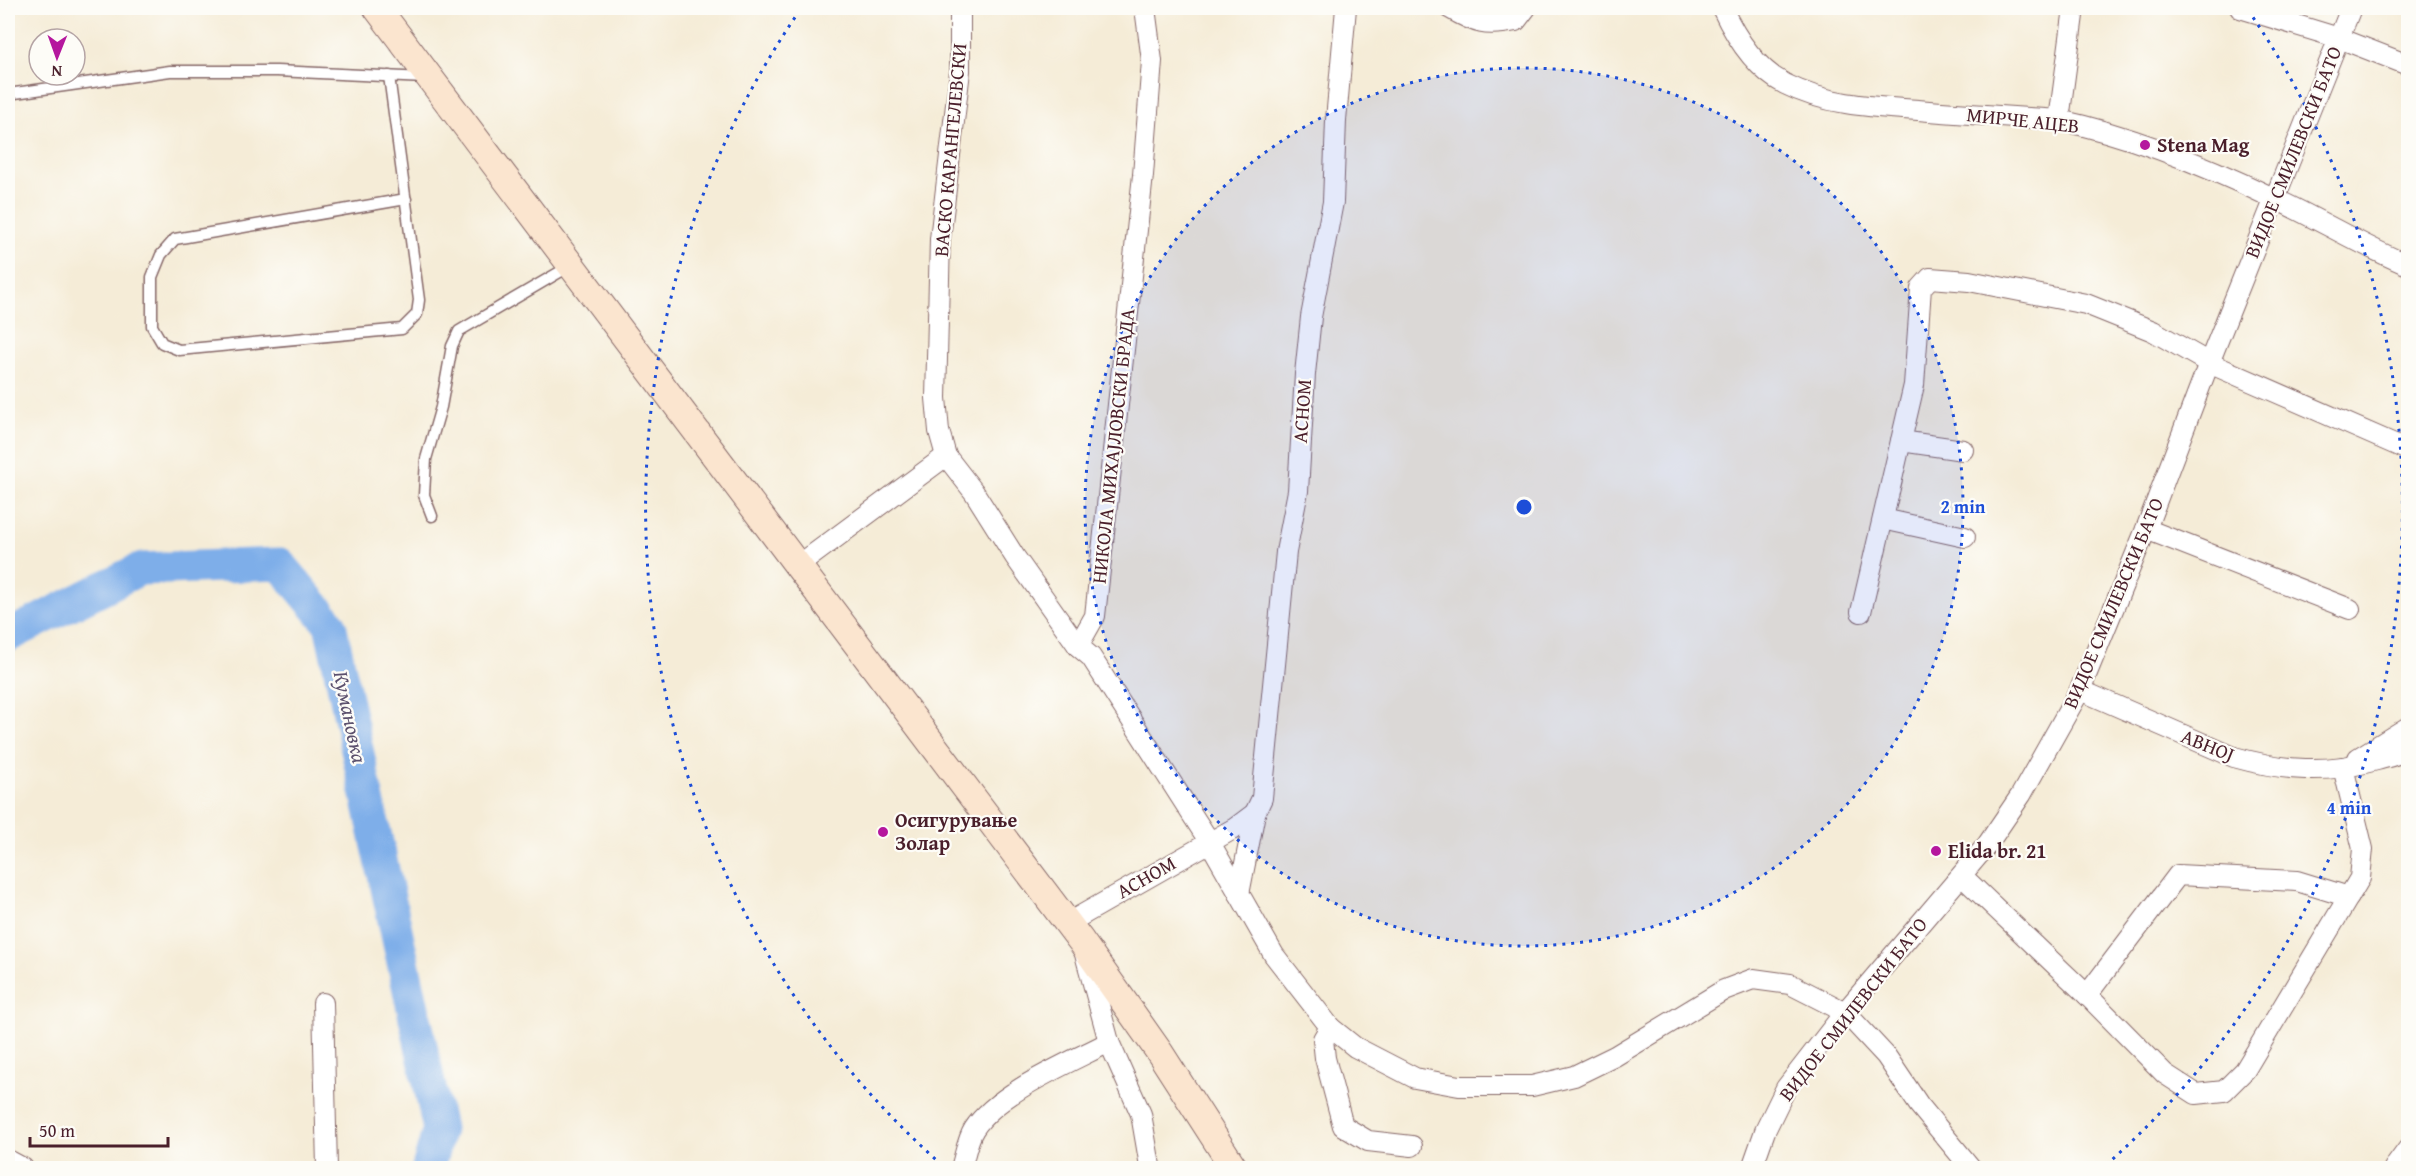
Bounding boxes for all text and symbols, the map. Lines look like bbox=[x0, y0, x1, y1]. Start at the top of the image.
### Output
north arrow bbox=[27, 27, 87, 87]
street label: ВИДОЕ СМИЛЕВСКИ БАТО bbox=[2237, 41, 2348, 262]
street label: ВАСКО КАРАНГЕЛЕВСКИ bbox=[926, 42, 973, 258]
text: N bbox=[51, 60, 62, 84]
street label: МИРЧЕ АЦЕВ bbox=[1965, 99, 2081, 140]
place label: Stena Mag bbox=[2157, 130, 2250, 159]
marker: Stena Mag bbox=[2138, 138, 2152, 152]
street label: НИКОЛА МИХАЈЛОВСКИ БРАДА bbox=[1084, 307, 1141, 585]
street label: АСНОМ bbox=[1285, 378, 1318, 444]
text: 2 min bbox=[1941, 493, 1986, 520]
street label: ВИДОЕ СМИЛЕВСКИ БАТО bbox=[2055, 493, 2170, 713]
centre of rings bbox=[1514, 497, 1534, 517]
water label: Кумановка bbox=[326, 668, 375, 766]
street label: АВНОЈ bbox=[2177, 721, 2239, 768]
text: 4 min bbox=[2327, 794, 2372, 821]
place label: Осигурување Золар bbox=[895, 805, 1018, 857]
marker: Осигурување Золар bbox=[876, 825, 890, 839]
place label: Elida br. 21 bbox=[1948, 836, 2047, 865]
marker: Elida br. 21 bbox=[1929, 844, 1943, 858]
street label: АСНОМ bbox=[1111, 848, 1181, 905]
street label: ВИДОЕ СМИЛЕВСКИ БАТО bbox=[1772, 911, 1934, 1107]
scale bar bbox=[30, 1110, 168, 1148]
text: 50 m bbox=[39, 1117, 75, 1144]

